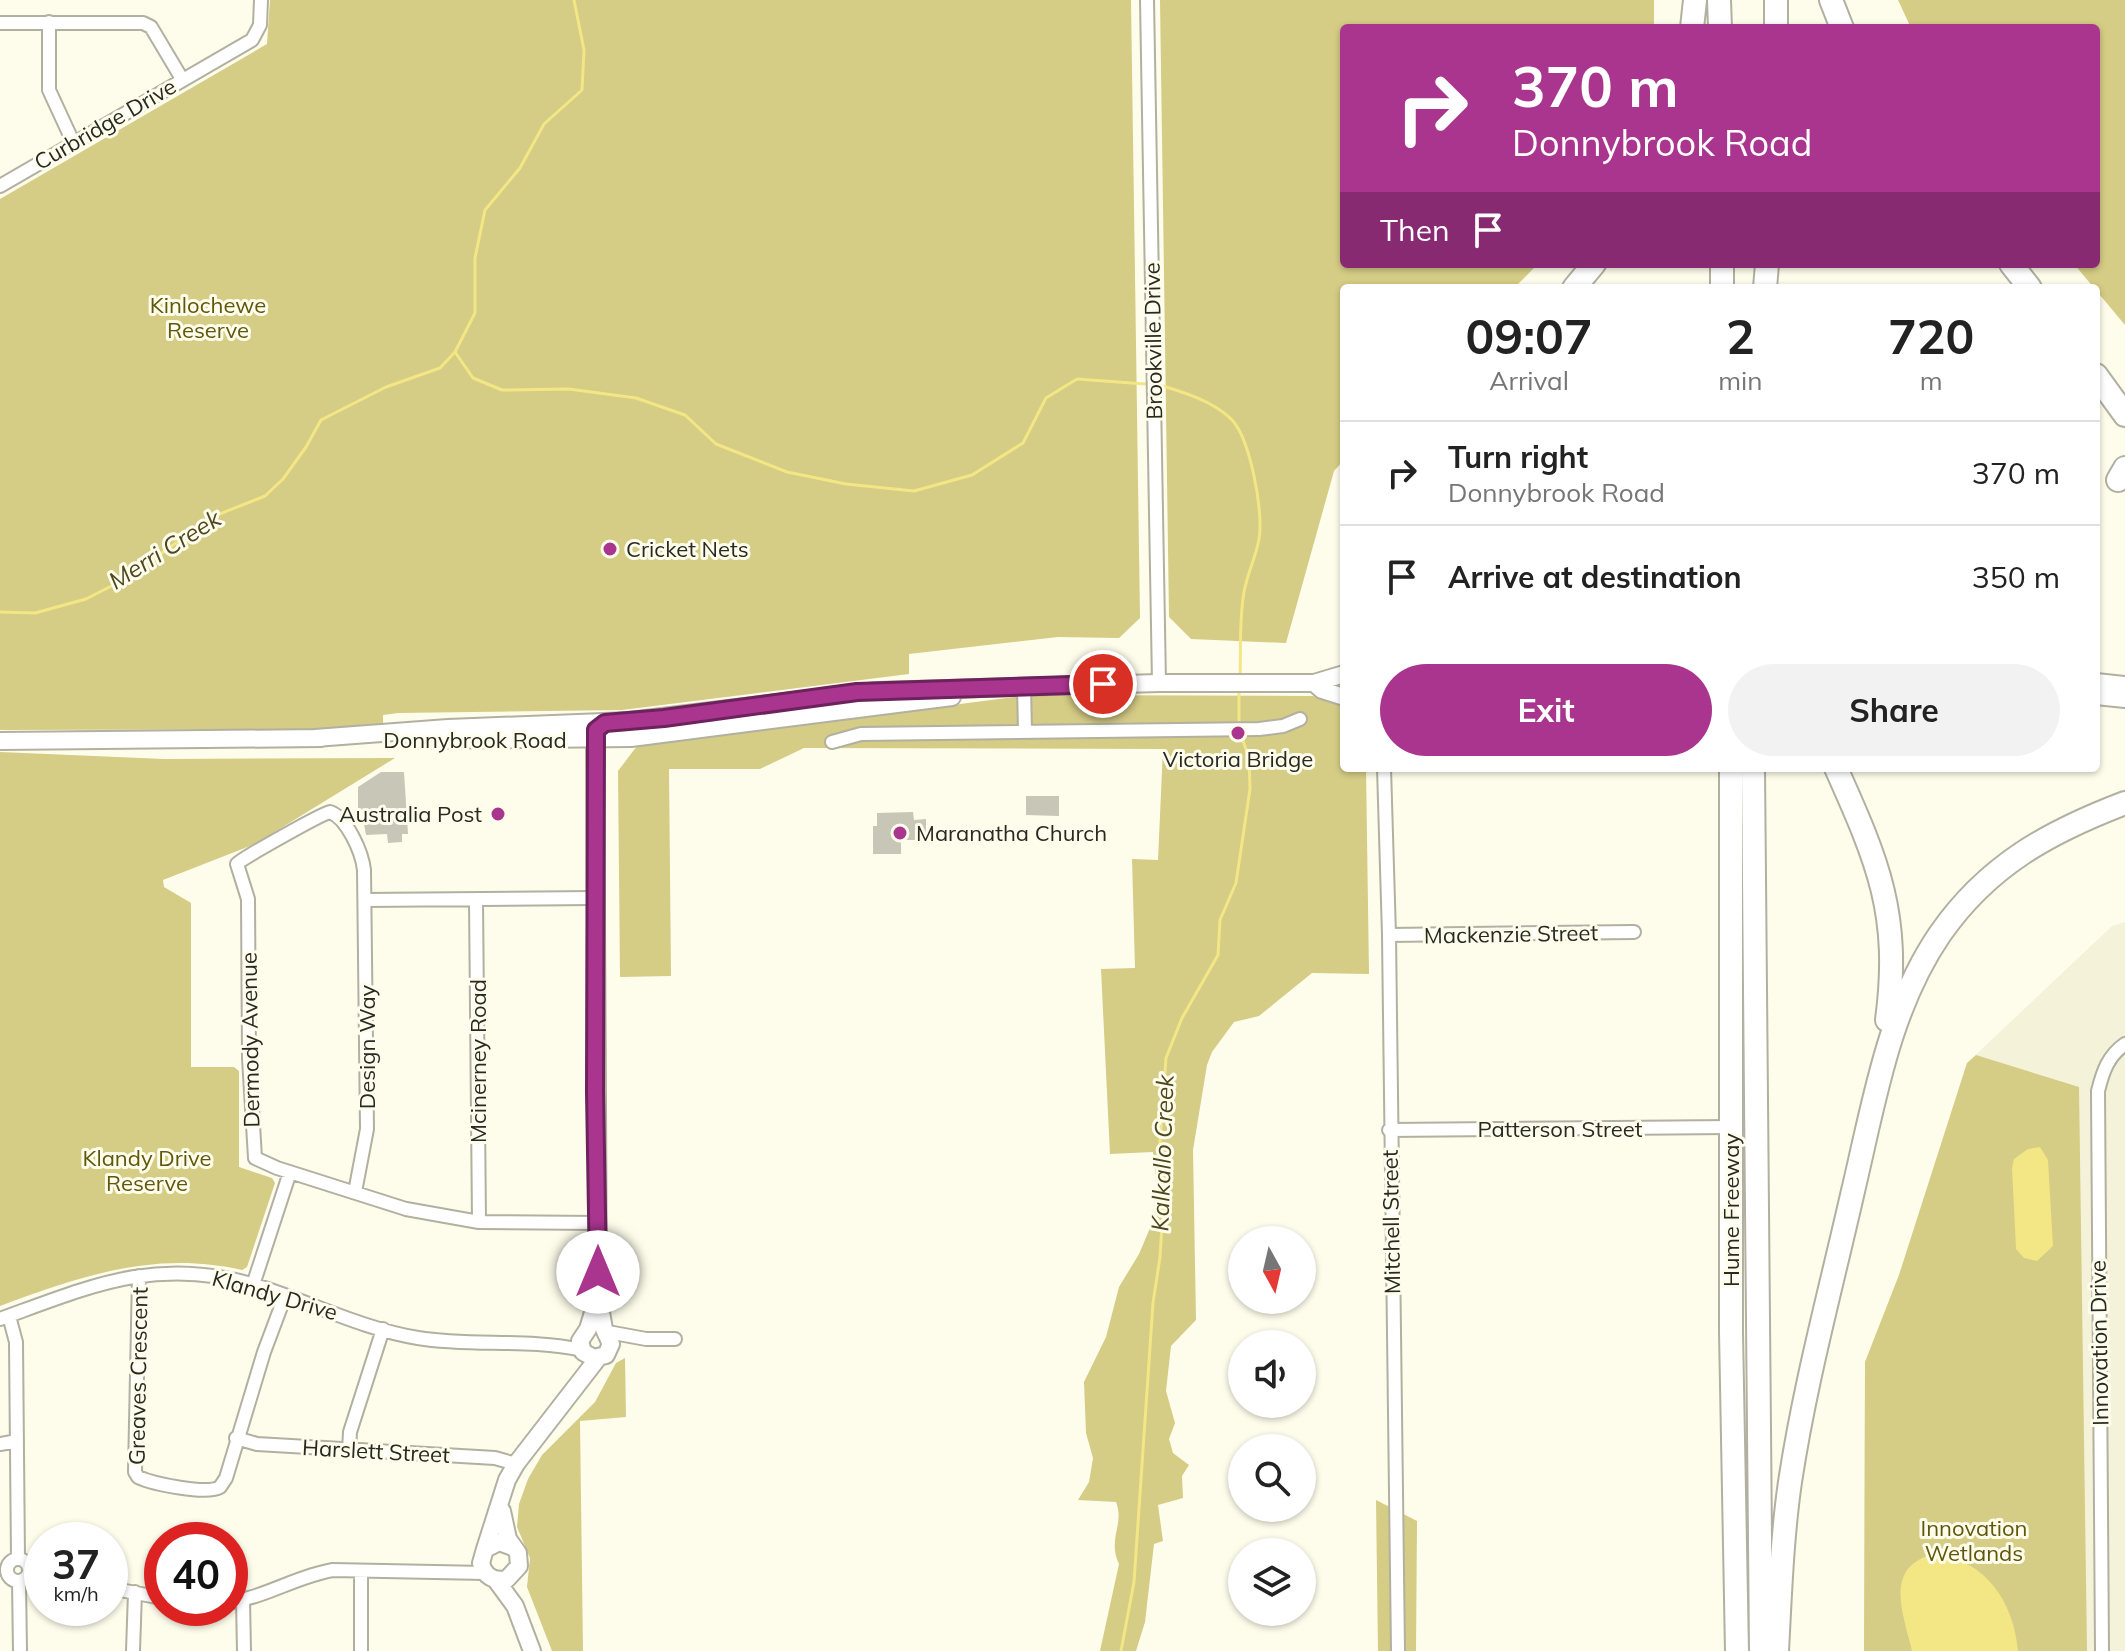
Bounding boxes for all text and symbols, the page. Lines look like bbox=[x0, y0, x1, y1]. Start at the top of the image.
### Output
text: 370 m bbox=[1512, 51, 1679, 121]
icon: right bbox=[1380, 56, 1484, 160]
street label: Curbridge Drive bbox=[29, 72, 181, 176]
text: Donnybrook Road bbox=[1512, 120, 1812, 165]
icon: arrive bbox=[1466, 208, 1510, 252]
text: Then bbox=[1380, 211, 1450, 249]
street label: Brookville Drive bbox=[1138, 262, 1168, 420]
park label: Kinlochewe Reserve bbox=[150, 291, 266, 344]
text: 09:07 bbox=[1466, 306, 1593, 366]
text: 2 bbox=[1726, 306, 1755, 366]
text: 720 bbox=[1888, 306, 1974, 366]
text: Arrival bbox=[1489, 364, 1569, 397]
text: min bbox=[1718, 364, 1762, 397]
text: m bbox=[1920, 364, 1943, 397]
text: Turn right bbox=[1448, 438, 1588, 476]
icon: right bbox=[1380, 451, 1424, 495]
text: 370 m bbox=[1972, 454, 2060, 492]
text: Donnybrook Road bbox=[1448, 476, 1665, 509]
water label: Merri Creek bbox=[103, 503, 227, 595]
place label: Cricket Nets bbox=[626, 535, 749, 563]
marker: Cricket Nets bbox=[601, 540, 619, 558]
icon: arrive bbox=[1380, 555, 1424, 599]
text: Arrive at destination bbox=[1448, 558, 1742, 596]
text: 350 m bbox=[1972, 558, 2060, 596]
pin bbox=[1069, 650, 1137, 718]
icon: arrive bbox=[1081, 662, 1125, 706]
button: Exit bbox=[1380, 664, 1712, 756]
button: Share bbox=[1728, 664, 2060, 756]
marker: Victoria Bridge bbox=[1229, 724, 1247, 742]
street label: Donnybrook Road bbox=[383, 726, 567, 754]
place label: Victoria Bridge bbox=[1163, 745, 1313, 773]
place label: Australia Post bbox=[339, 800, 482, 828]
marker: Australia Post bbox=[489, 805, 507, 823]
place label: Maranatha Church bbox=[916, 819, 1107, 847]
marker: Maranatha Church bbox=[891, 824, 909, 842]
street label: Mackenzie Street bbox=[1424, 918, 1599, 950]
street label: Dermody Avenue bbox=[234, 952, 266, 1128]
street label: Mcinerney Road bbox=[464, 979, 492, 1143]
street label: Design Way bbox=[353, 984, 381, 1109]
water label: Kalkallo Creek bbox=[1144, 1073, 1180, 1232]
street label: Patterson Street bbox=[1478, 1115, 1643, 1143]
street label: Hume Freeway bbox=[1717, 1133, 1745, 1287]
park label: Klandy Drive Reserve bbox=[82, 1144, 212, 1197]
street label: Mitchell Street bbox=[1376, 1149, 1406, 1294]
north arrow bbox=[1228, 1226, 1316, 1314]
map controls bbox=[1228, 1226, 1316, 1626]
position arrow bbox=[556, 1230, 640, 1314]
street label: Innovation Drive bbox=[2084, 1260, 2114, 1426]
street label: Klandy Drive bbox=[209, 1264, 341, 1326]
street label: Greaves Crescent bbox=[122, 1286, 154, 1465]
button: sound bbox=[1228, 1330, 1316, 1418]
street label: Harslett Street bbox=[302, 1433, 451, 1469]
button: search bbox=[1228, 1434, 1316, 1522]
park label: Innovation Wetlands bbox=[1921, 1514, 2027, 1567]
speed limit sign: 40 bbox=[144, 1522, 248, 1626]
button: layers bbox=[1228, 1538, 1316, 1626]
text: 37 bbox=[52, 1539, 100, 1589]
text: km/h bbox=[53, 1581, 99, 1606]

